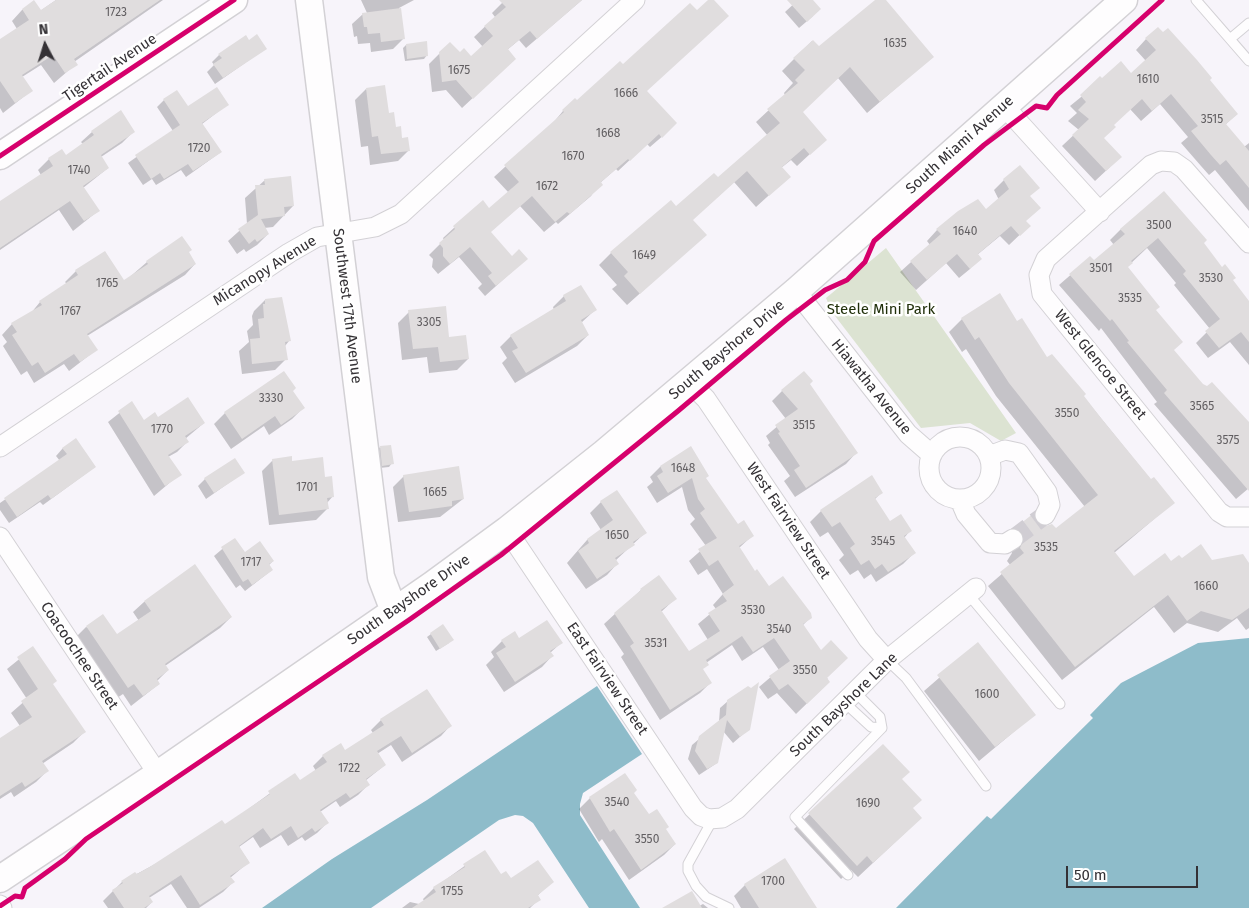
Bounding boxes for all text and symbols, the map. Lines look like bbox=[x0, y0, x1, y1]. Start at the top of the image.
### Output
house number: 1723 bbox=[105, 6, 127, 20]
north arrow bbox=[20, 20, 70, 70]
text: N bbox=[38, 21, 49, 38]
street label: Tigertail Avenue bbox=[60, 30, 160, 106]
house number: 1635 bbox=[883, 37, 907, 51]
house number: 1675 bbox=[448, 64, 470, 78]
house number: 1610 bbox=[1137, 73, 1159, 87]
house number: 1666 bbox=[614, 87, 638, 101]
street label: South Miami Avenue bbox=[902, 92, 1018, 198]
house number: 3515 bbox=[1201, 113, 1223, 127]
house number: 1668 bbox=[596, 127, 620, 141]
house number: 1720 bbox=[188, 142, 210, 156]
house number: 1670 bbox=[561, 150, 585, 164]
house number: 1740 bbox=[67, 164, 91, 178]
house number: 1672 bbox=[536, 180, 558, 194]
house number: 3500 bbox=[1146, 219, 1172, 233]
house number: 1640 bbox=[953, 225, 977, 239]
street label: Southwest 17th Avenue bbox=[329, 227, 365, 385]
street label: Micanopy Avenue bbox=[210, 232, 320, 310]
house number: 1649 bbox=[632, 249, 656, 263]
house number: 3501 bbox=[1089, 262, 1113, 276]
house number: 3530 bbox=[1199, 272, 1223, 286]
house number: 1765 bbox=[96, 277, 118, 291]
house number: 3535 bbox=[1118, 292, 1142, 306]
street label: South Bayshore Drive bbox=[666, 296, 788, 404]
park label: Steele Mini Park bbox=[827, 301, 935, 319]
house number: 1767 bbox=[59, 305, 81, 319]
street label: West Glencoe Street bbox=[1050, 306, 1150, 424]
house number: 3305 bbox=[417, 316, 441, 330]
street label: Hiawatha Avenue bbox=[827, 336, 915, 438]
house number: 3330 bbox=[259, 392, 283, 406]
house number: 3565 bbox=[1190, 400, 1214, 414]
house number: 3550 bbox=[1055, 407, 1079, 421]
house number: 3515 bbox=[793, 419, 815, 433]
house number: 1770 bbox=[151, 423, 173, 437]
house number: 3575 bbox=[1217, 434, 1239, 448]
street label: West Fairview Street bbox=[742, 459, 834, 583]
house number: 1648 bbox=[671, 462, 695, 476]
house number: 1701 bbox=[296, 481, 318, 495]
house number: 1665 bbox=[423, 486, 447, 500]
house number: 1650 bbox=[605, 529, 629, 543]
house number: 3545 bbox=[871, 535, 895, 549]
house number: 3535 bbox=[1034, 541, 1058, 555]
street label: South Bayshore Drive bbox=[344, 551, 474, 649]
house number: 1717 bbox=[241, 556, 261, 570]
house number: 1660 bbox=[1194, 580, 1218, 594]
street label: Coacoochee Street bbox=[36, 599, 122, 713]
house number: 3530 bbox=[741, 604, 765, 618]
street label: East Fairview Street bbox=[563, 619, 651, 739]
house number: 3540 bbox=[766, 623, 792, 637]
house number: 3531 bbox=[645, 637, 667, 651]
street label: South Bayshore Lane bbox=[786, 649, 902, 761]
house number: 3550 bbox=[793, 664, 817, 678]
house number: 1600 bbox=[975, 688, 999, 702]
house number: 1722 bbox=[338, 762, 360, 776]
house number: 3540 bbox=[604, 796, 630, 810]
house number: 1690 bbox=[856, 797, 880, 811]
house number: 3550 bbox=[635, 833, 659, 847]
scale bar bbox=[1069, 856, 1202, 888]
text: 50 m bbox=[1074, 866, 1107, 884]
house number: 1700 bbox=[761, 875, 785, 889]
house number: 1755 bbox=[441, 885, 463, 899]

